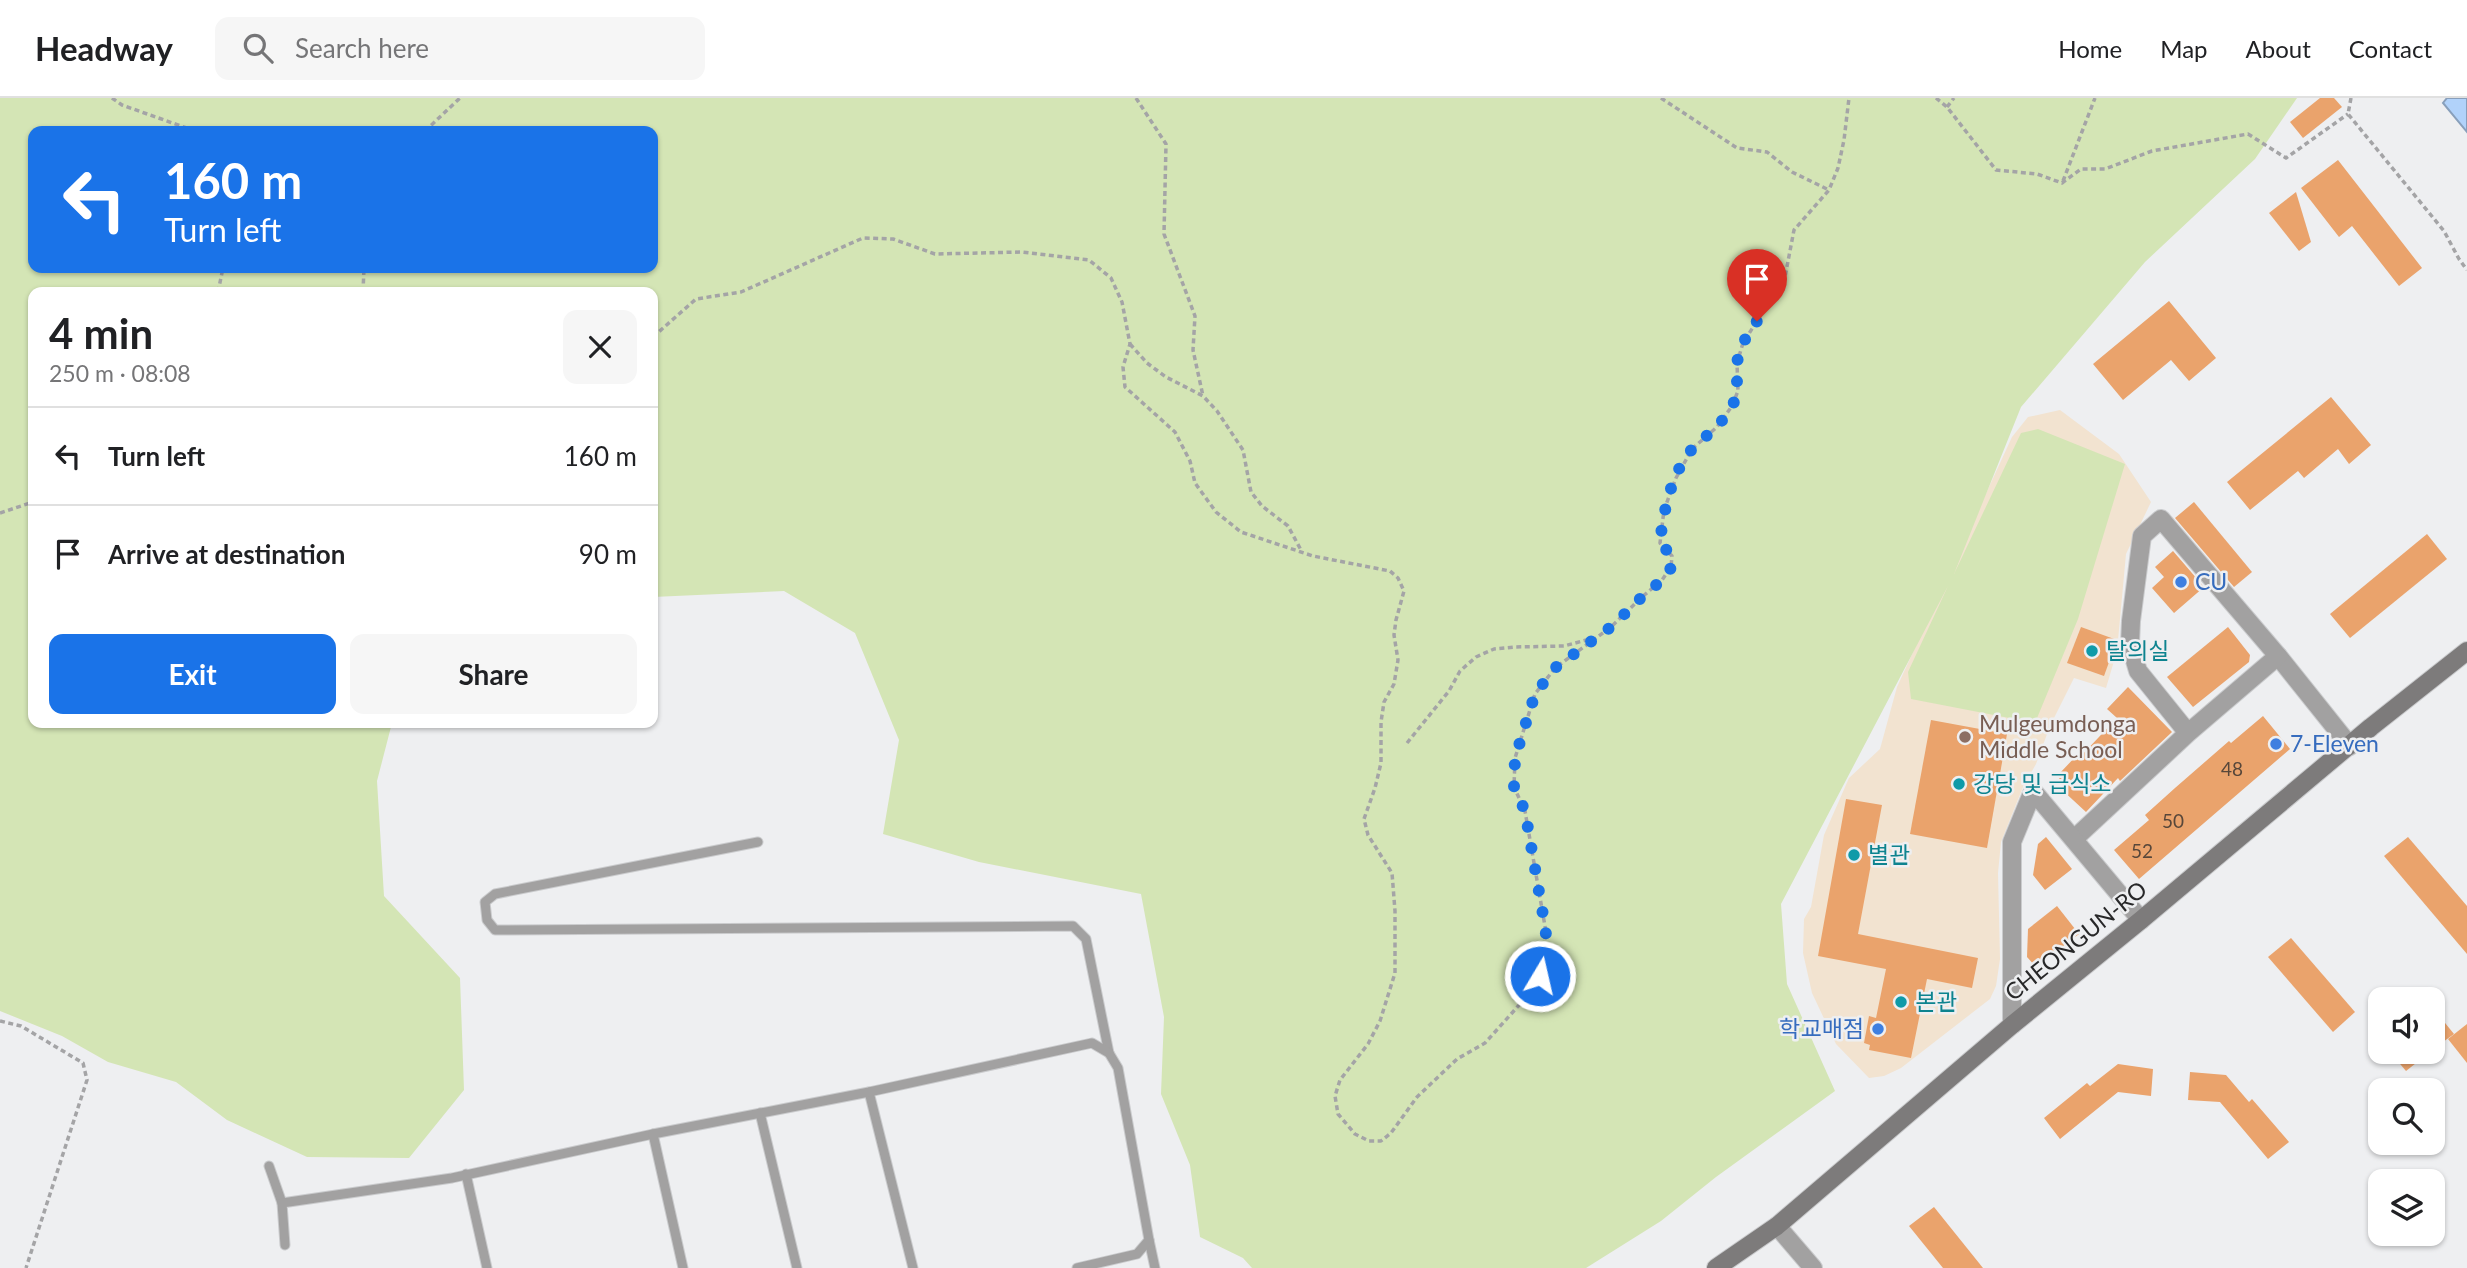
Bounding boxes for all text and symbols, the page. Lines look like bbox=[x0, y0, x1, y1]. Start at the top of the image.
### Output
search box bbox=[215, 17, 705, 80]
text: Headway bbox=[35, 28, 173, 68]
icon: search bbox=[239, 29, 277, 67]
text: Search here bbox=[295, 32, 429, 64]
text: Home bbox=[2058, 34, 2122, 63]
text: Map bbox=[2160, 34, 2208, 63]
text: About bbox=[2246, 34, 2311, 63]
text: Contact bbox=[2349, 34, 2432, 63]
text: 160 m bbox=[164, 151, 302, 209]
icon: left bbox=[49, 154, 140, 245]
text: Turn left bbox=[164, 210, 281, 249]
pin bbox=[1727, 249, 1787, 321]
icon: arrive bbox=[1738, 260, 1776, 298]
text: 4 min bbox=[49, 308, 153, 358]
button: close bbox=[563, 310, 637, 384]
text: 250 m · 08:08 bbox=[49, 359, 191, 387]
icon: left bbox=[49, 437, 87, 475]
text: Turn left bbox=[108, 440, 205, 472]
text: 160 m bbox=[564, 440, 637, 472]
icon: arrive bbox=[49, 535, 87, 573]
text: Arrive at destination bbox=[108, 538, 345, 570]
text: 90 m bbox=[579, 538, 637, 570]
place label: CU bbox=[2195, 567, 2227, 595]
marker: CU bbox=[2173, 574, 2189, 590]
button: Exit bbox=[49, 634, 336, 714]
button: Share bbox=[350, 634, 637, 714]
place label: 탈의실 bbox=[2106, 636, 2169, 664]
marker: 탈의실 bbox=[2084, 643, 2100, 659]
place label: Mulgeumdonga Middle School bbox=[1979, 709, 2136, 763]
marker: Mulgeumdonga Middle School bbox=[1957, 729, 1973, 745]
place label: 7-Eleven bbox=[2290, 729, 2379, 757]
marker: 7-Eleven bbox=[2268, 736, 2284, 752]
house number: 48 bbox=[2221, 757, 2243, 780]
place label: 강당 및 급식소 bbox=[1973, 769, 2112, 797]
marker: 강당 및 급식소 bbox=[1951, 776, 1967, 792]
house number: 50 bbox=[2162, 809, 2184, 832]
house number: 52 bbox=[2131, 839, 2153, 862]
place label: 별관 bbox=[1868, 840, 1910, 868]
marker: 별관 bbox=[1846, 847, 1862, 863]
street label: CHEONGUN-RO bbox=[1999, 874, 2152, 1006]
position arrow bbox=[1503, 939, 1577, 1013]
place label: 본관 bbox=[1915, 987, 1957, 1015]
map controls bbox=[2368, 987, 2445, 1246]
button: sound bbox=[2368, 987, 2445, 1064]
marker: 본관 bbox=[1893, 994, 1909, 1010]
place label: 학교매점 bbox=[1779, 1014, 1864, 1042]
marker: 학교매점 bbox=[1870, 1021, 1886, 1037]
button: search bbox=[2368, 1078, 2445, 1155]
button: layers bbox=[2368, 1169, 2445, 1246]

